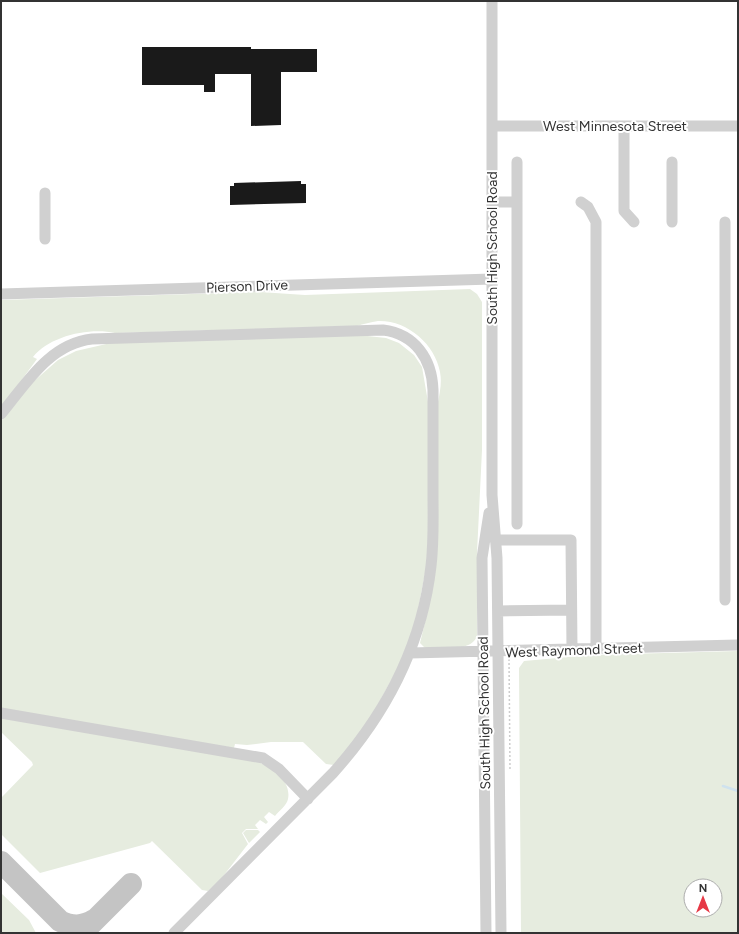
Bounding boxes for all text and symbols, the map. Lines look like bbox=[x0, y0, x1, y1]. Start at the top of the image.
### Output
street label: West Minnesota Street bbox=[543, 118, 687, 135]
street label: South High School Road bbox=[484, 171, 501, 325]
street label: Pierson Drive bbox=[206, 277, 289, 296]
street label: South High School Road bbox=[475, 636, 494, 790]
street label: West Raymond Street bbox=[505, 640, 643, 661]
north arrow bbox=[683, 878, 723, 918]
text: N bbox=[699, 882, 707, 895]

